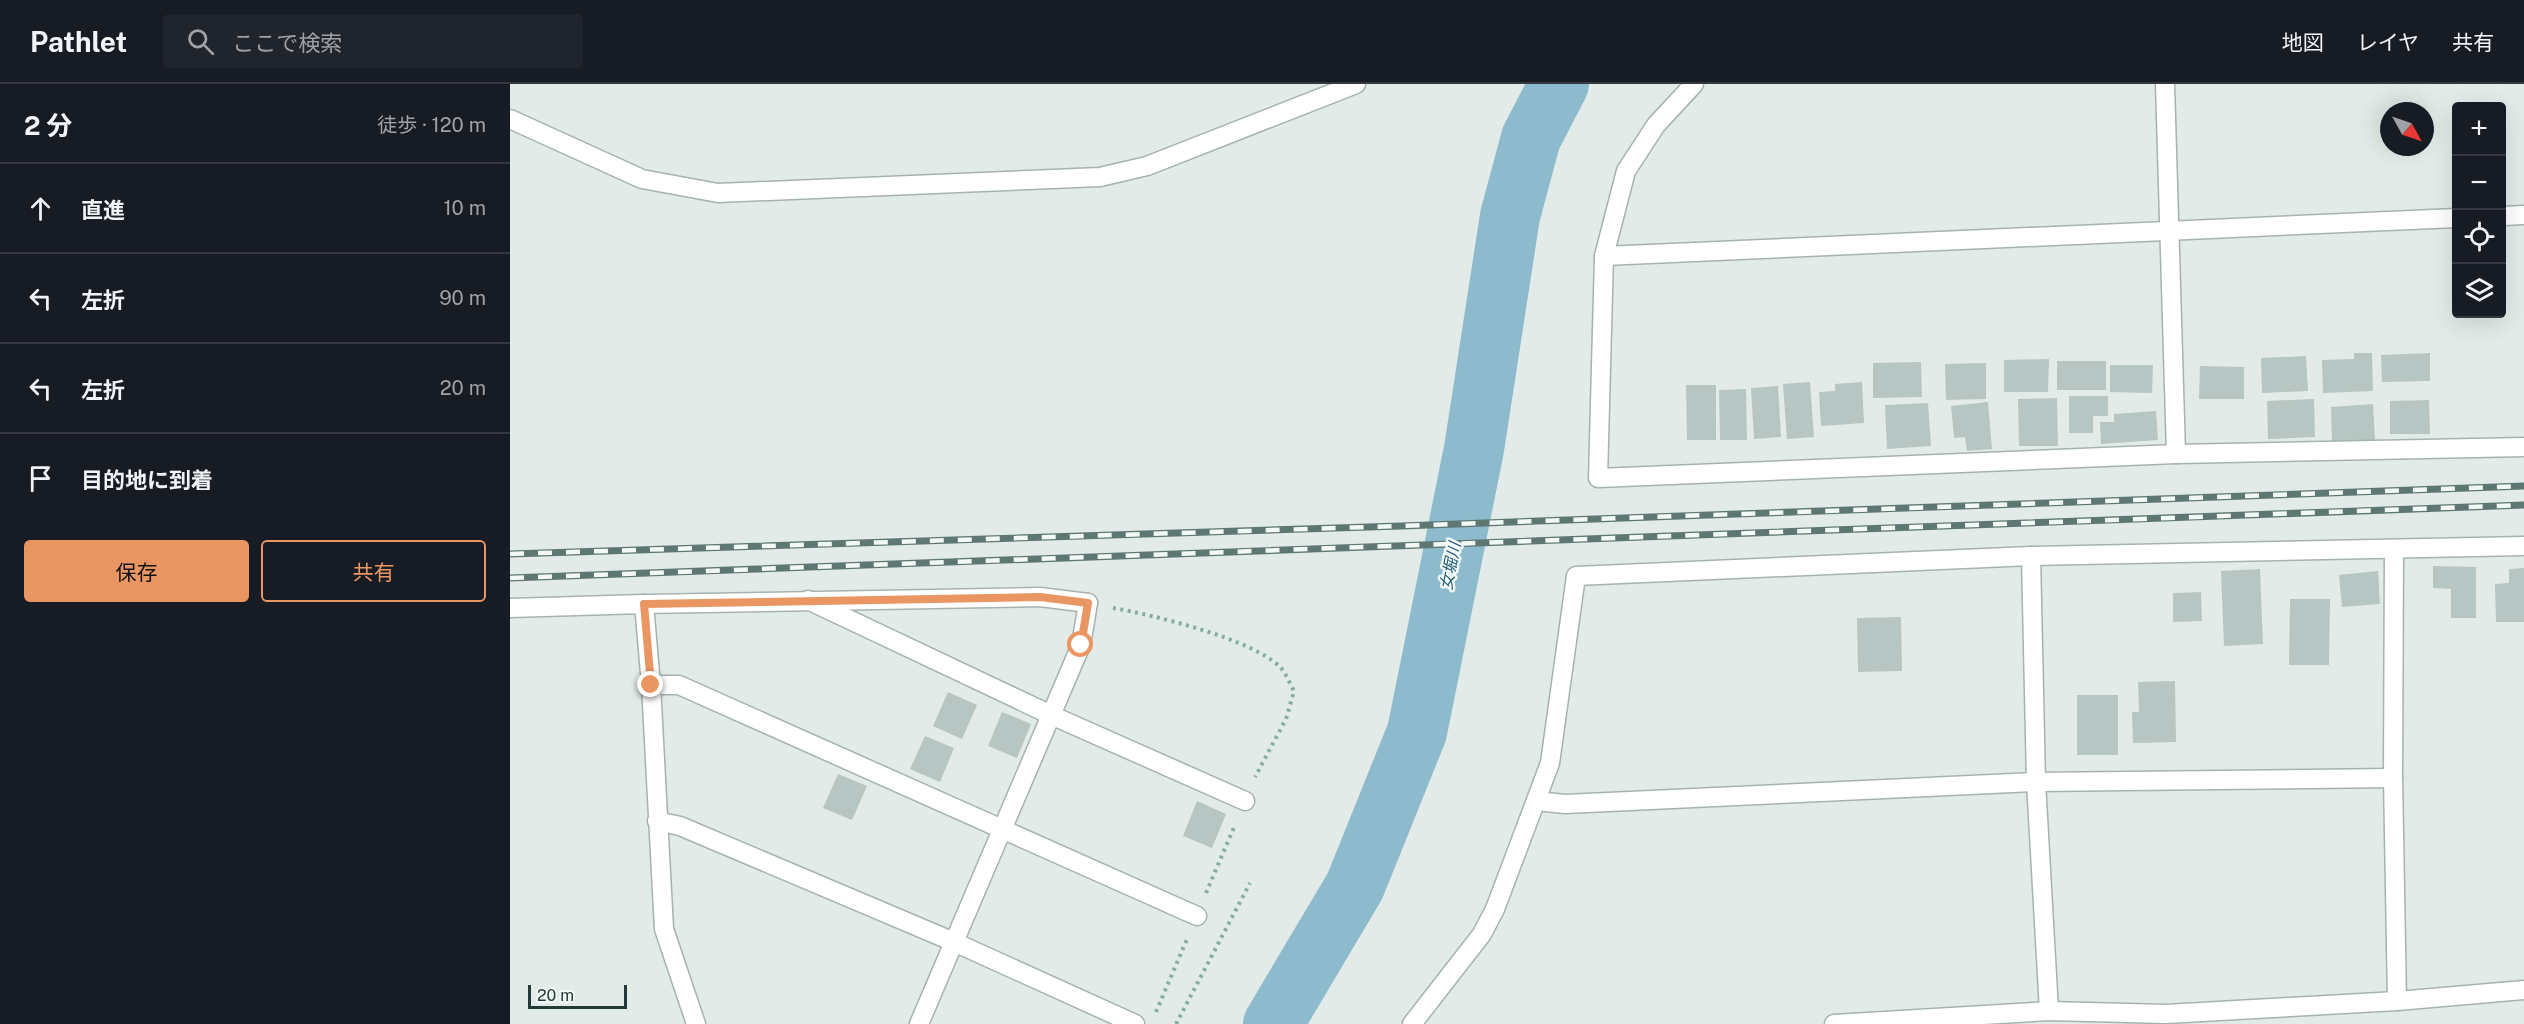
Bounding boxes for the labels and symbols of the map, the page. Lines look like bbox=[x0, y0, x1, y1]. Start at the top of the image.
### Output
north arrow bbox=[2380, 102, 2434, 156]
water label: 女堀川 bbox=[1437, 539, 1465, 591]
route start bbox=[1067, 631, 1093, 657]
route end bbox=[637, 671, 663, 697]
scale bar bbox=[528, 982, 627, 1010]

